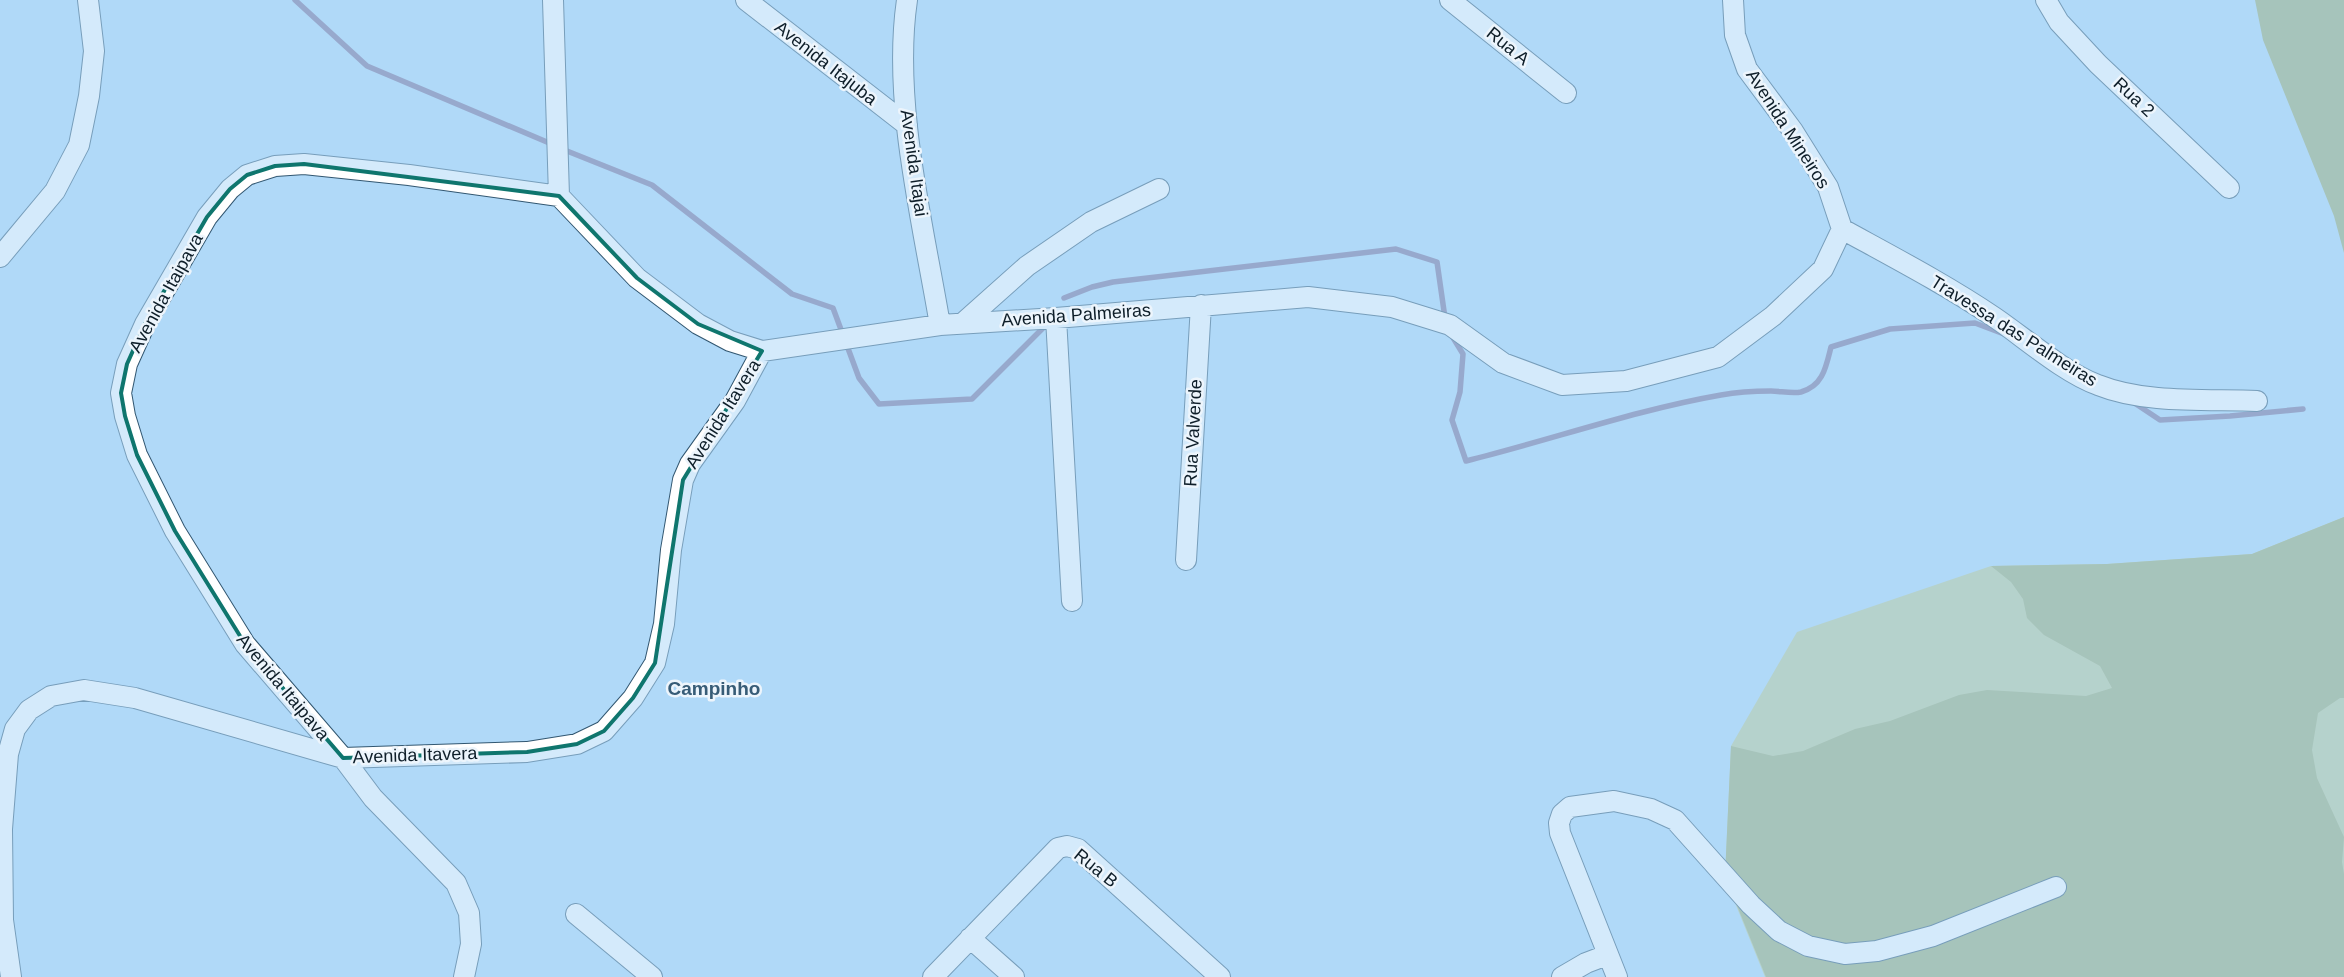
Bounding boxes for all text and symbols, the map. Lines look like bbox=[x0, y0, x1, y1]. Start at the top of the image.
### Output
street label: Avenida Itajuba bbox=[771, 17, 882, 110]
street label: Rua A bbox=[1483, 23, 1533, 69]
street label: Avenida Mineiros bbox=[1742, 66, 1834, 192]
street label: Rua 2 bbox=[2110, 73, 2158, 121]
street label: Avenida Itajai bbox=[897, 108, 931, 218]
street label: Avenida Itaipava bbox=[125, 229, 207, 356]
street label: Travessa das Palmeiras bbox=[1927, 272, 2101, 390]
street label: Avenida Palmeiras bbox=[1001, 300, 1151, 330]
street label: Avenida Itavera bbox=[681, 355, 765, 472]
street label: Rua Valverde bbox=[1180, 379, 1206, 487]
street label: Avenida Itaipava bbox=[233, 630, 334, 745]
district label: Campinho bbox=[668, 678, 760, 699]
street label: Avenida Itavera bbox=[352, 743, 479, 767]
street label: Rua B bbox=[1070, 844, 1122, 892]

